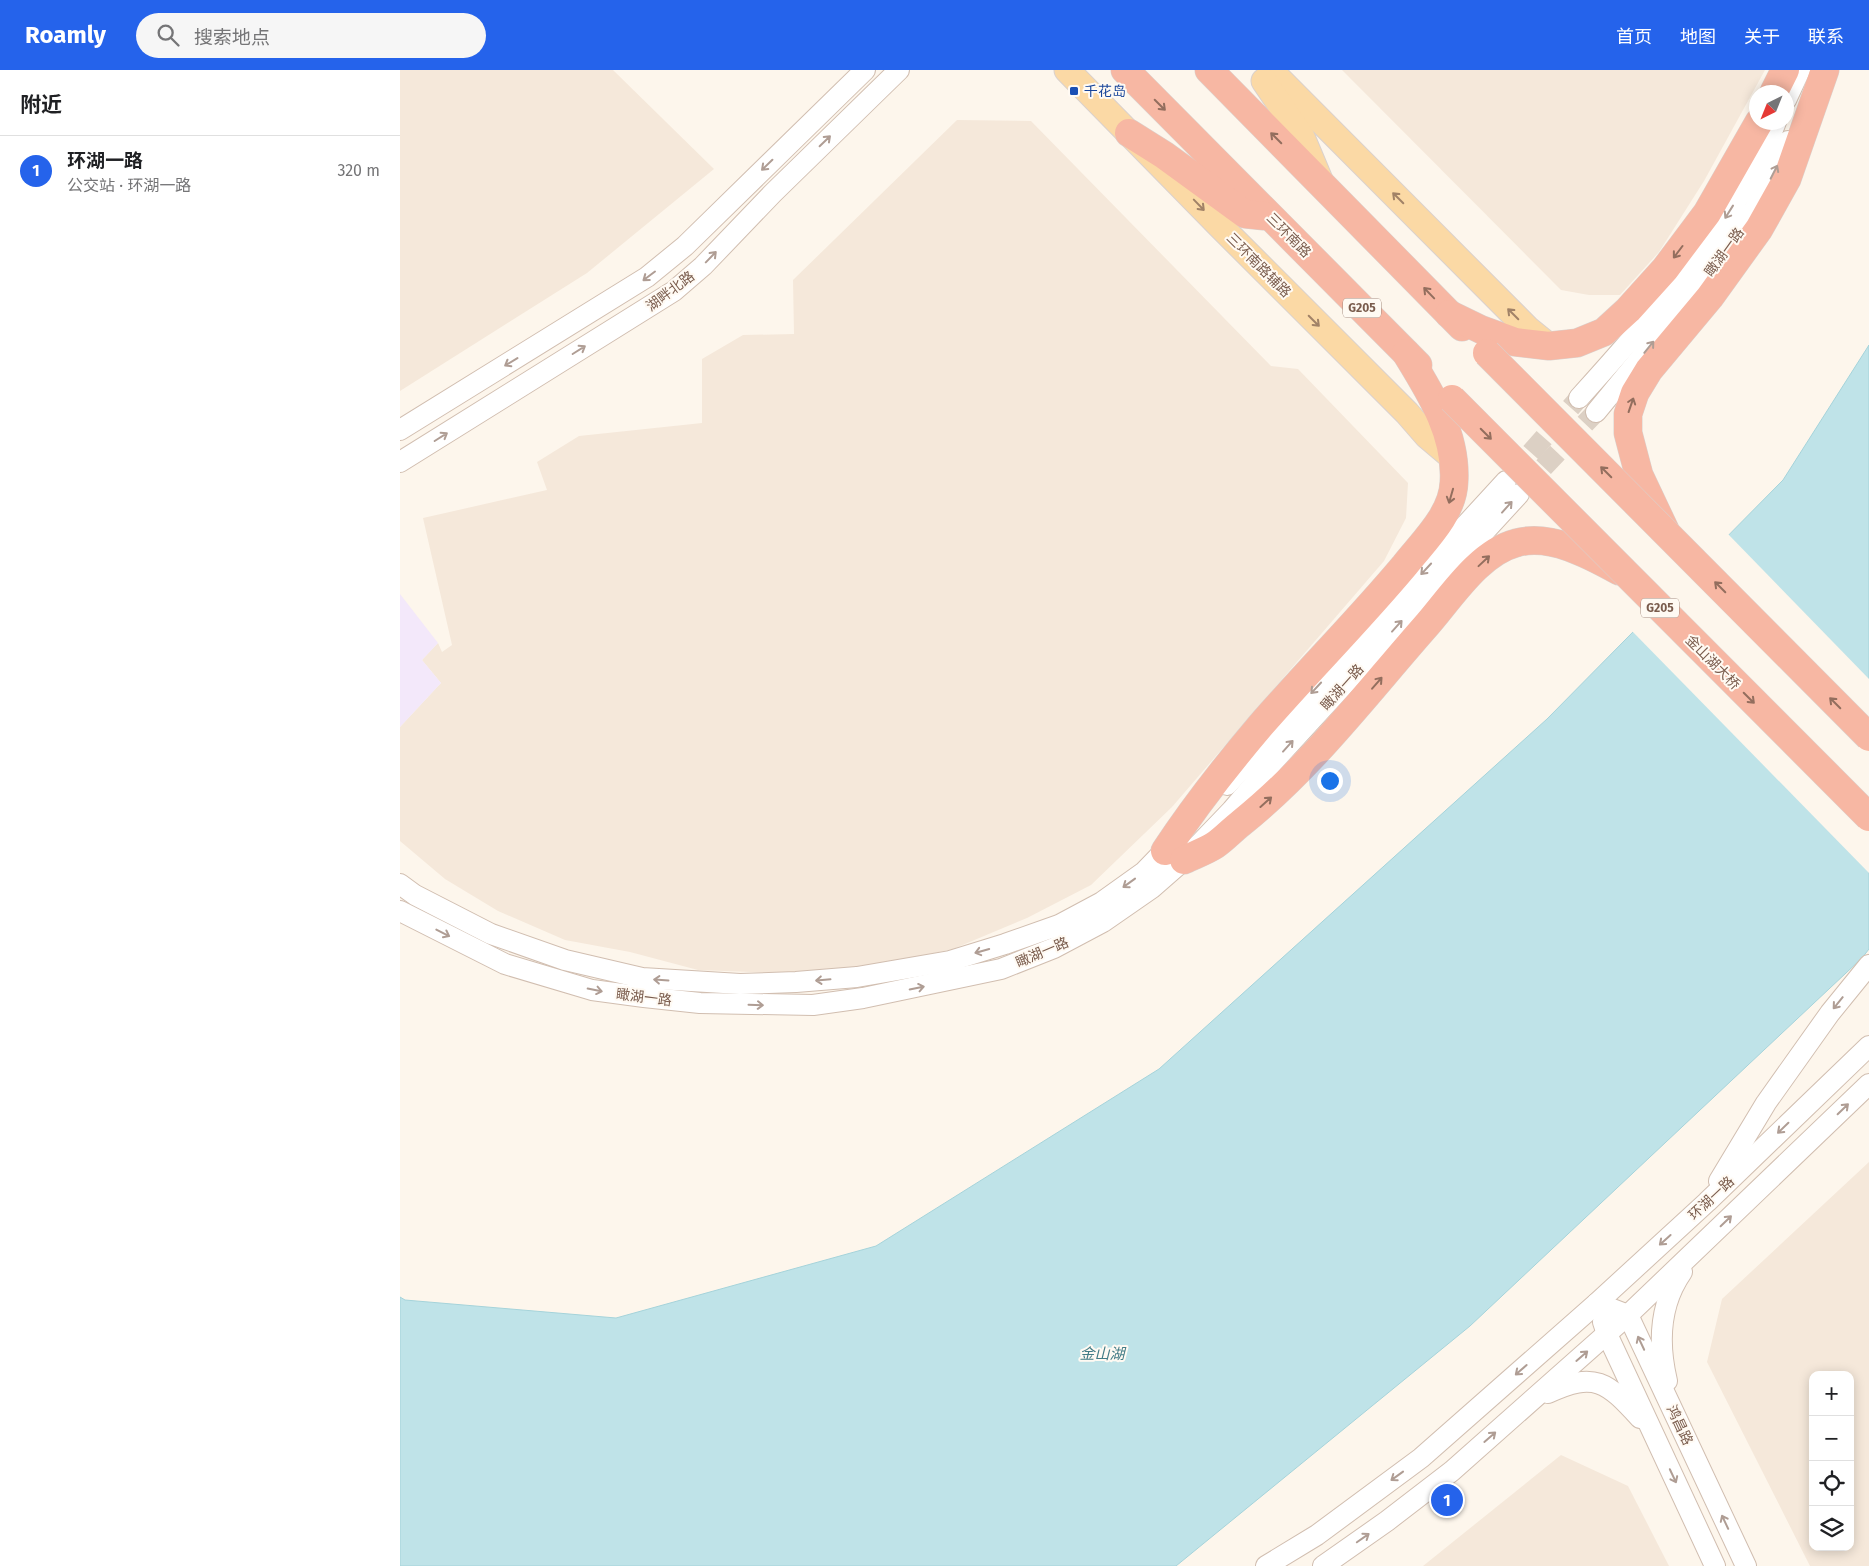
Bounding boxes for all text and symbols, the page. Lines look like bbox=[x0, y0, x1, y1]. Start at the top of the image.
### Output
search box bbox=[136, 13, 486, 58]
text: Roamly bbox=[25, 21, 106, 49]
icon: search bbox=[154, 21, 182, 49]
text: 搜索地点 bbox=[194, 26, 270, 49]
text: 首页 bbox=[1616, 26, 1652, 48]
text: 地图 bbox=[1680, 26, 1716, 48]
text: 关于 bbox=[1744, 26, 1780, 48]
text: 联系 bbox=[1808, 26, 1844, 48]
place label: 千花岛 bbox=[1084, 83, 1126, 100]
marker: 千花岛 bbox=[1068, 85, 1080, 97]
north arrow bbox=[1749, 85, 1794, 130]
text: 附近 bbox=[20, 92, 62, 118]
one-way arrow bbox=[1154, 98, 1166, 111]
one-way arrow bbox=[1270, 132, 1282, 144]
one-way arrow bbox=[819, 135, 832, 147]
text: 环湖一路 bbox=[67, 149, 143, 172]
one-way arrow bbox=[761, 159, 774, 171]
text: 1 bbox=[32, 161, 40, 180]
text: 320 m bbox=[337, 161, 380, 180]
one-way arrow bbox=[1770, 165, 1779, 180]
text: 公交站 · 环湖一路 bbox=[67, 176, 191, 195]
one-way arrow bbox=[1392, 192, 1405, 204]
one-way arrow bbox=[1193, 199, 1205, 212]
one-way arrow bbox=[1724, 204, 1734, 218]
street label: 三环南路 bbox=[1263, 210, 1314, 261]
street label: 瞰湖一路 bbox=[1701, 225, 1748, 280]
street label: 三环南路辅路 bbox=[1223, 230, 1294, 301]
one-way arrow bbox=[1672, 245, 1683, 258]
one-way arrow bbox=[705, 251, 717, 263]
street label: 湖畔北路 bbox=[643, 268, 698, 315]
one-way arrow bbox=[643, 270, 656, 281]
one-way arrow bbox=[1423, 287, 1435, 300]
road number: G205 bbox=[1343, 298, 1381, 318]
one-way arrow bbox=[1507, 307, 1519, 320]
one-way arrow bbox=[1308, 314, 1320, 327]
one-way arrow bbox=[1644, 341, 1655, 354]
one-way arrow bbox=[572, 345, 586, 356]
one-way arrow bbox=[505, 357, 519, 367]
one-way arrow bbox=[1627, 398, 1636, 413]
one-way arrow bbox=[1480, 428, 1493, 440]
one-way arrow bbox=[434, 431, 448, 441]
one-way arrow bbox=[1599, 466, 1612, 478]
one-way arrow bbox=[1445, 487, 1455, 503]
one-way arrow bbox=[1501, 500, 1513, 513]
one-way arrow bbox=[1477, 555, 1490, 567]
one-way arrow bbox=[1420, 562, 1432, 575]
one-way arrow bbox=[1714, 581, 1726, 594]
road number: G205 bbox=[1641, 598, 1679, 618]
one-way arrow bbox=[1391, 620, 1403, 633]
street label: 金山湖大桥 bbox=[1682, 632, 1743, 693]
street label: 瞰湖一路 bbox=[1317, 661, 1367, 714]
one-way arrow bbox=[1371, 676, 1382, 689]
one-way arrow bbox=[1310, 682, 1322, 695]
one-way arrow bbox=[1743, 691, 1755, 703]
one-way arrow bbox=[1829, 697, 1841, 709]
one-way arrow bbox=[1282, 740, 1293, 753]
your location bbox=[1317, 768, 1343, 794]
one-way arrow bbox=[1260, 796, 1273, 808]
one-way arrow bbox=[1122, 878, 1136, 888]
one-way arrow bbox=[435, 929, 450, 938]
street label: 瞰湖一路 bbox=[1013, 934, 1071, 971]
one-way arrow bbox=[975, 947, 991, 956]
one-way arrow bbox=[653, 975, 669, 984]
one-way arrow bbox=[815, 975, 831, 985]
one-way arrow bbox=[909, 982, 925, 992]
one-way arrow bbox=[586, 986, 602, 995]
street label: 瞰湖一路 bbox=[615, 986, 673, 1009]
one-way arrow bbox=[1833, 996, 1844, 1009]
one-way arrow bbox=[748, 1000, 764, 1010]
one-way arrow bbox=[1837, 1103, 1850, 1115]
one-way arrow bbox=[1778, 1122, 1790, 1134]
street label: 环湖一路 bbox=[1685, 1173, 1738, 1224]
one-way arrow bbox=[1720, 1216, 1732, 1228]
one-way arrow bbox=[1659, 1234, 1672, 1246]
one-way arrow bbox=[1636, 1336, 1645, 1351]
water label: 金山湖 bbox=[1079, 1345, 1126, 1363]
one-way arrow bbox=[1575, 1350, 1588, 1362]
one-way arrow bbox=[1514, 1364, 1527, 1376]
map controls bbox=[1809, 1371, 1854, 1551]
button: + bbox=[1809, 1371, 1854, 1416]
street label: 鸿昌路 bbox=[1663, 1403, 1696, 1448]
button: − bbox=[1809, 1416, 1854, 1461]
one-way arrow bbox=[1483, 1431, 1496, 1443]
button: locate bbox=[1809, 1461, 1854, 1506]
one-way arrow bbox=[1669, 1468, 1678, 1483]
one-way arrow bbox=[1390, 1471, 1404, 1481]
pin: 1 bbox=[1431, 1481, 1463, 1519]
button: layers bbox=[1809, 1506, 1854, 1551]
one-way arrow bbox=[1720, 1515, 1729, 1530]
one-way arrow bbox=[1356, 1533, 1370, 1543]

